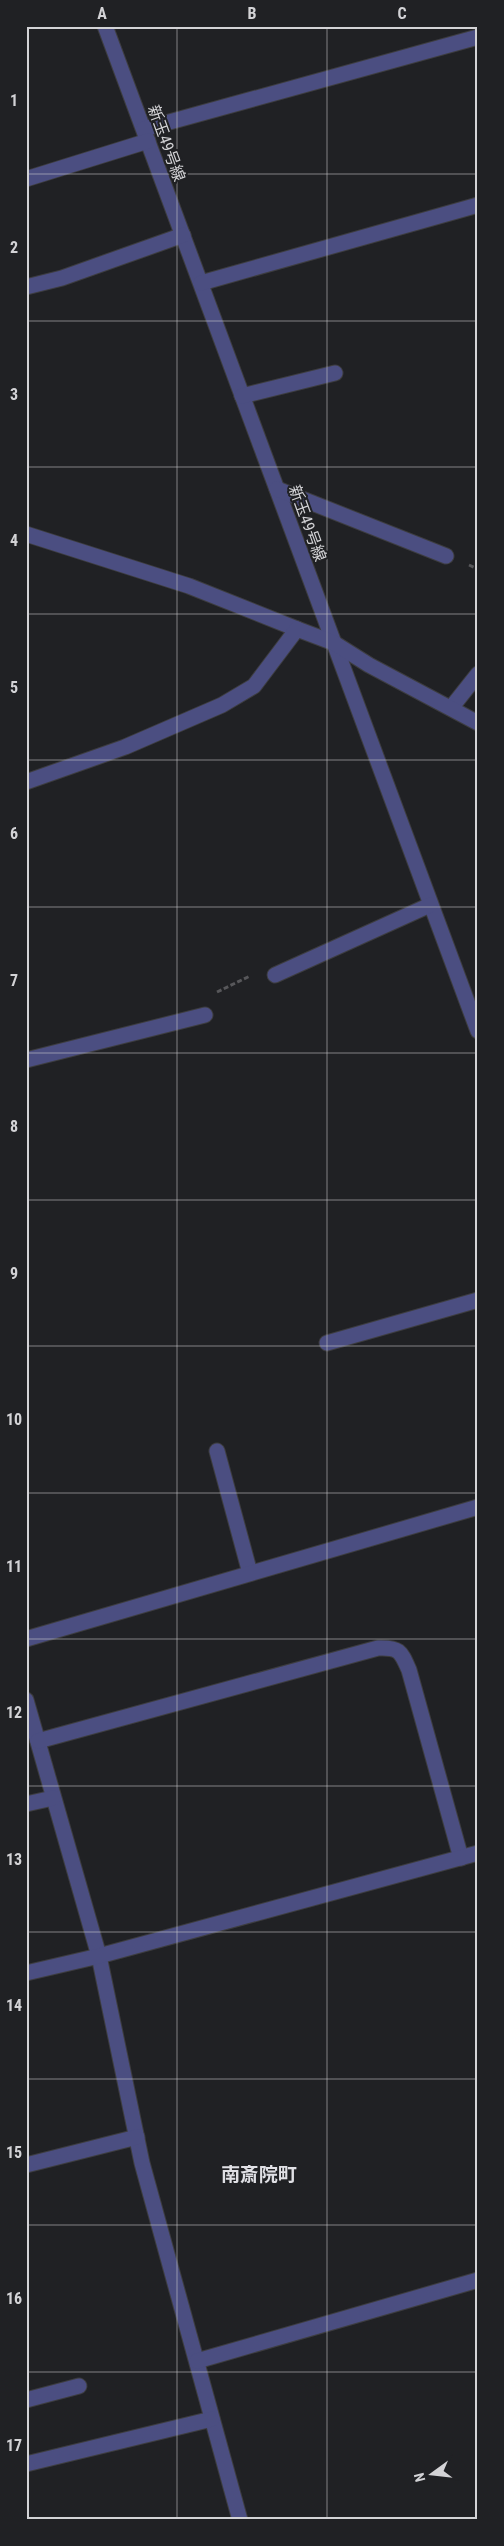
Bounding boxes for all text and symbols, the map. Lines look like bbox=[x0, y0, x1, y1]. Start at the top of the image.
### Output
text: A bbox=[97, 4, 107, 23]
text: B bbox=[248, 4, 257, 23]
text: C bbox=[397, 4, 407, 23]
text: 1 bbox=[10, 91, 18, 110]
street label: 新玉49号線 bbox=[144, 102, 189, 184]
text: 2 bbox=[10, 238, 18, 257]
text: 3 bbox=[10, 385, 18, 404]
street label: 新玉49号線 bbox=[285, 482, 330, 564]
text: 4 bbox=[10, 531, 18, 550]
text: 5 bbox=[10, 678, 18, 697]
text: 6 bbox=[10, 824, 18, 843]
text: 7 bbox=[10, 971, 18, 990]
text: 8 bbox=[10, 1117, 18, 1136]
text: 9 bbox=[10, 1264, 18, 1283]
text: 10 bbox=[6, 1410, 22, 1429]
text: 11 bbox=[6, 1557, 22, 1576]
text: 12 bbox=[6, 1703, 22, 1722]
text: 13 bbox=[6, 1850, 22, 1869]
text: 14 bbox=[6, 1996, 22, 2015]
text: 15 bbox=[6, 2143, 22, 2162]
district label: 南斎院町 bbox=[221, 2163, 297, 2186]
text: 16 bbox=[6, 2289, 22, 2308]
text: 17 bbox=[6, 2436, 22, 2455]
north arrow bbox=[406, 2448, 456, 2498]
text: N bbox=[411, 2471, 428, 2484]

